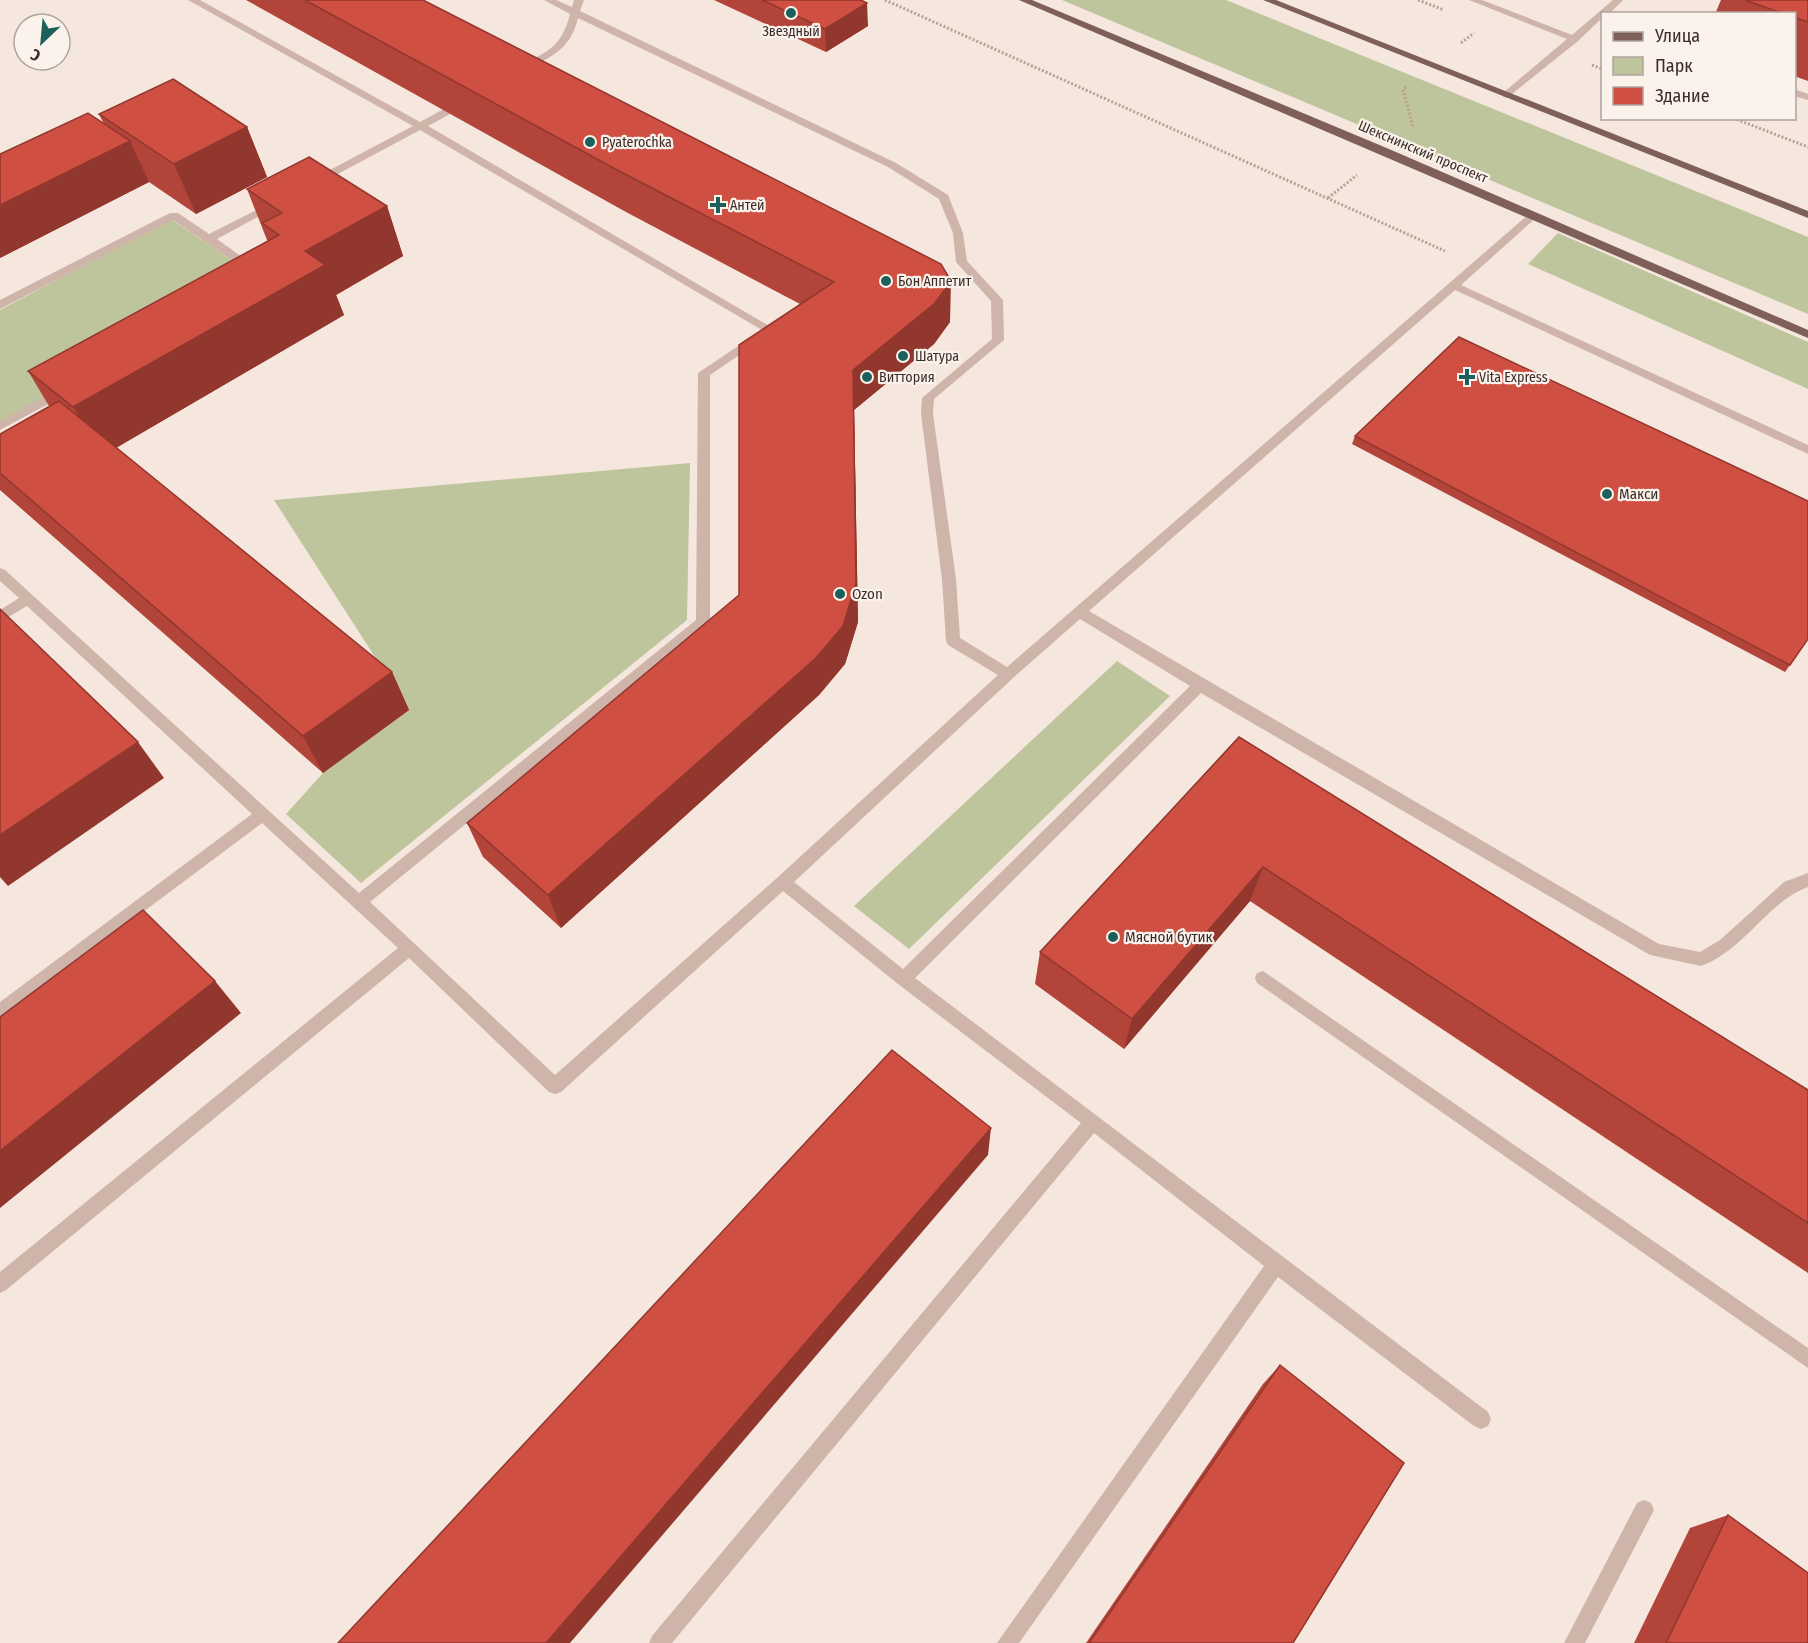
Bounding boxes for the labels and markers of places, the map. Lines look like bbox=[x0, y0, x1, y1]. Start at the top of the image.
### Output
marker: Звездный bbox=[784, 6, 798, 20]
place label: Звездный bbox=[762, 23, 820, 40]
place label: Pyaterochka bbox=[602, 134, 672, 151]
marker: Pyaterochka bbox=[583, 135, 597, 149]
place label: Антей bbox=[730, 197, 765, 214]
marker: Антей bbox=[711, 198, 725, 212]
place label: Бон Аппетит bbox=[898, 273, 971, 290]
marker: Бон Аппетит bbox=[879, 274, 893, 288]
place label: Шатура bbox=[915, 348, 959, 365]
marker: Шатура bbox=[896, 349, 910, 363]
place label: Виттория bbox=[879, 369, 935, 386]
place label: Vita Express bbox=[1479, 369, 1548, 386]
marker: Виттория bbox=[860, 370, 874, 384]
marker: Vita Express bbox=[1460, 370, 1474, 384]
place label: Макси bbox=[1619, 485, 1658, 503]
marker: Макси bbox=[1600, 487, 1614, 501]
place label: Ozon bbox=[852, 585, 883, 603]
marker: Ozon bbox=[833, 587, 847, 601]
place label: Мясной бутик bbox=[1125, 928, 1213, 946]
marker: Мясной бутик bbox=[1106, 930, 1120, 944]

